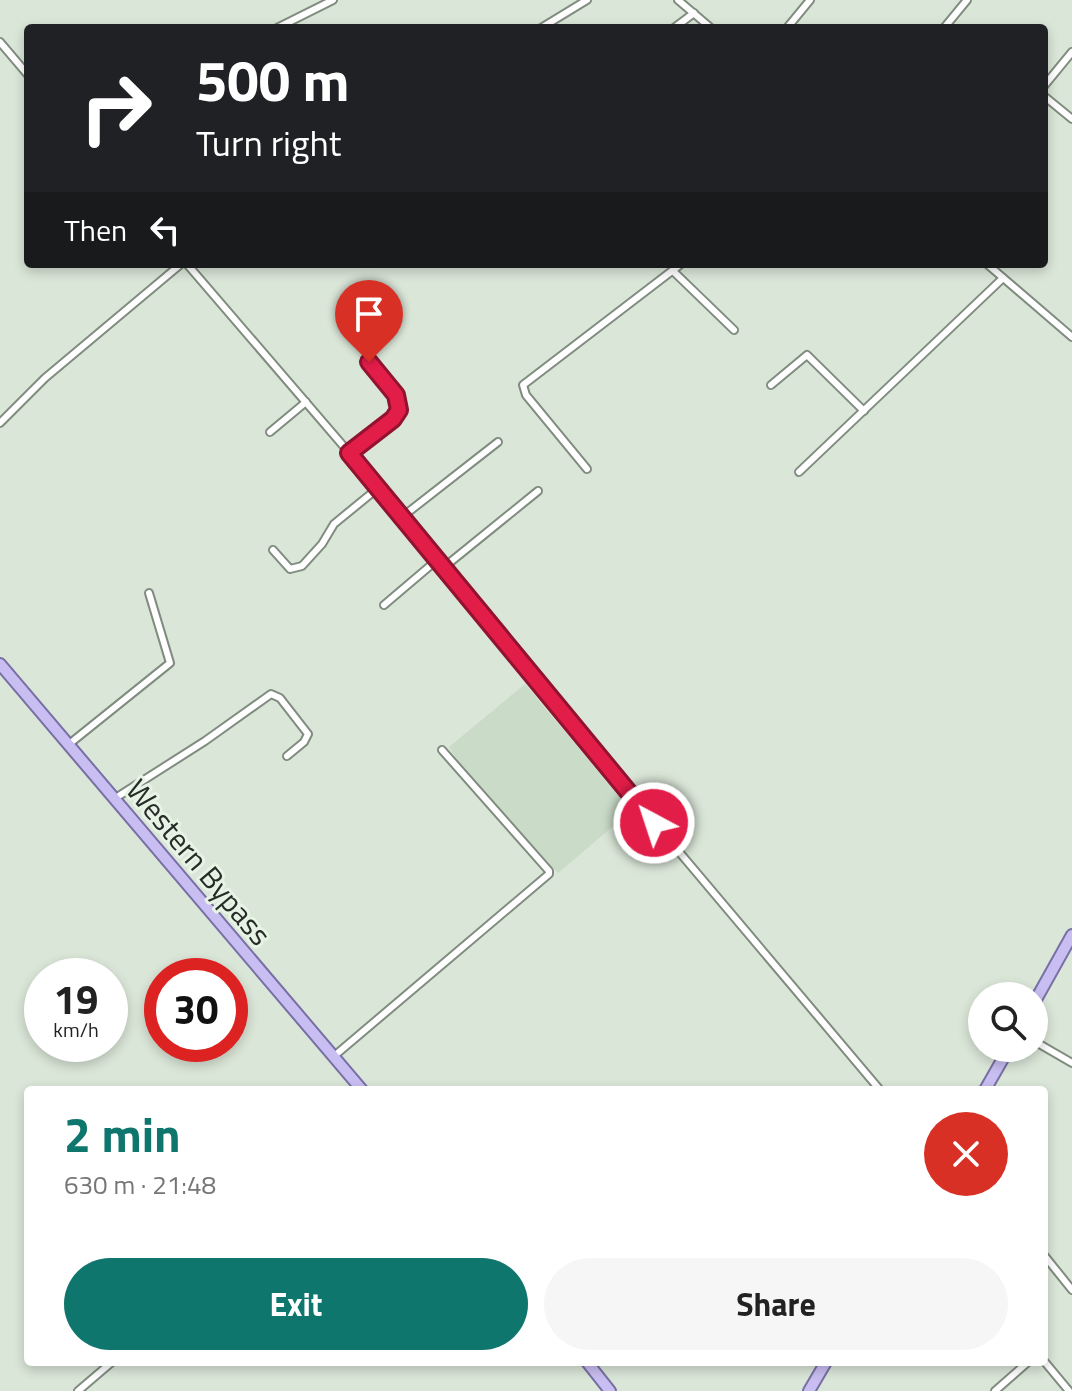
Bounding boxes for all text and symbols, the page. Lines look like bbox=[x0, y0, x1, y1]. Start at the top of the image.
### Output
text: 500 m bbox=[196, 38, 349, 123]
icon: right bbox=[64, 56, 168, 160]
text: Turn right bbox=[196, 115, 341, 170]
text: Then bbox=[64, 207, 127, 253]
icon: left bbox=[143, 208, 187, 252]
pin bbox=[335, 280, 403, 362]
icon: arrive bbox=[347, 292, 391, 336]
street label: Western Bypass bbox=[115, 769, 283, 955]
position arrow bbox=[612, 781, 696, 865]
speed limit sign: 30 bbox=[144, 958, 248, 1062]
text: 19 bbox=[54, 969, 98, 1030]
map controls bbox=[968, 982, 1048, 1062]
button: search bbox=[968, 982, 1048, 1062]
text: km/h bbox=[53, 1014, 99, 1045]
text: 2 min bbox=[64, 1098, 181, 1171]
button: close bbox=[924, 1112, 1008, 1196]
text: 630 m · 21:48 bbox=[64, 1165, 216, 1204]
button: Exit bbox=[64, 1258, 528, 1350]
button: Share bbox=[544, 1258, 1008, 1350]

